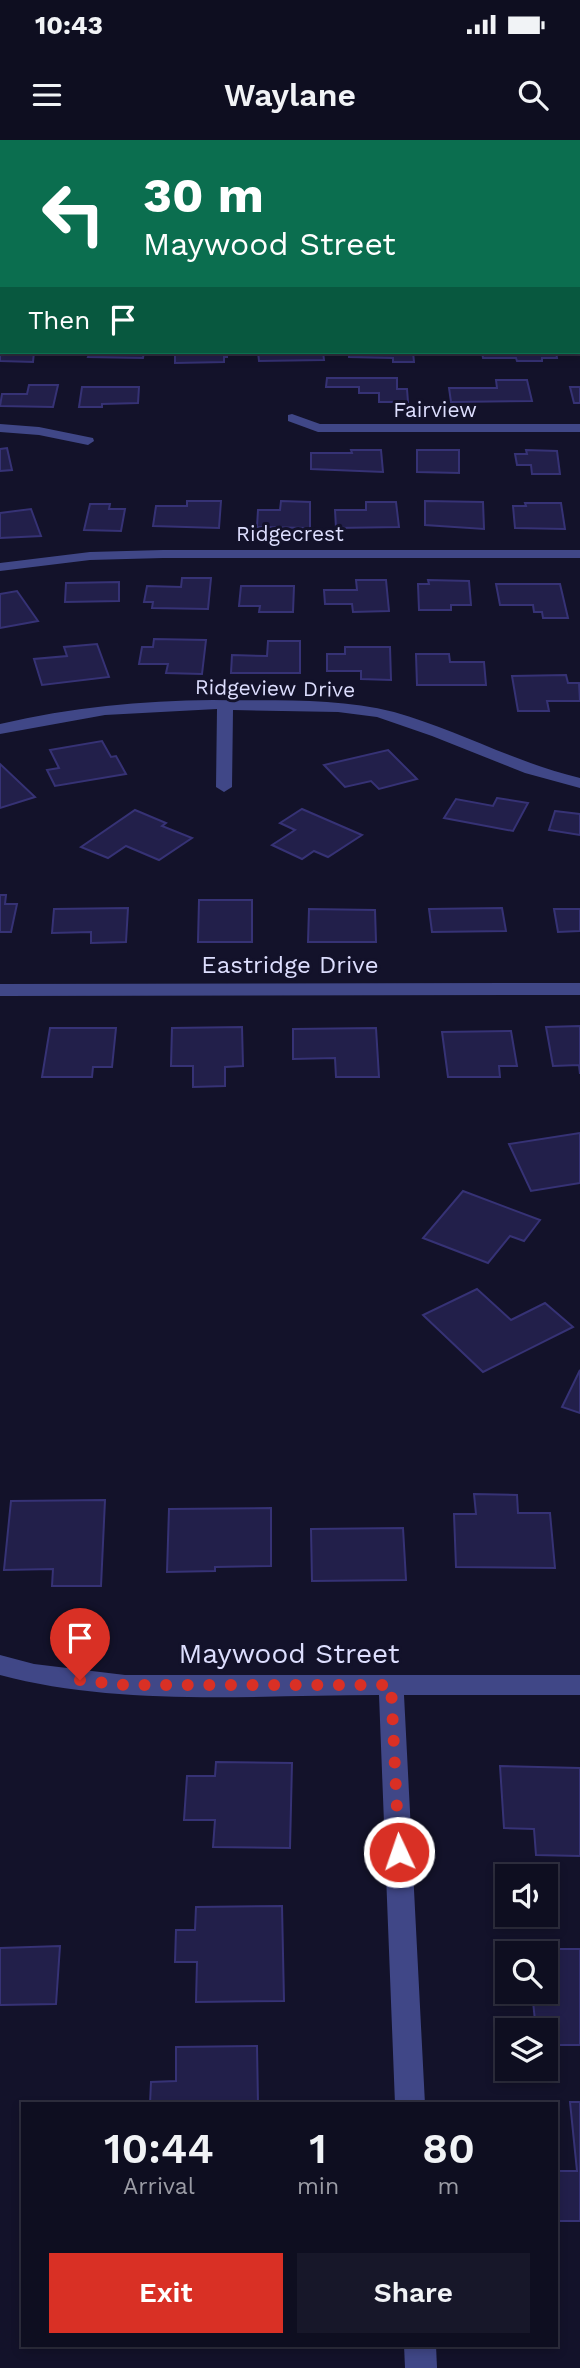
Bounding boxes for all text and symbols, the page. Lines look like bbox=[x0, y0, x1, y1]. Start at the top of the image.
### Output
text: 10:43 bbox=[35, 10, 103, 40]
icon: menu bbox=[28, 76, 66, 114]
text: Waylane bbox=[224, 76, 356, 114]
icon: search bbox=[514, 76, 552, 114]
text: 30 m bbox=[143, 166, 264, 224]
icon: left bbox=[28, 168, 119, 259]
text: Maywood Street bbox=[143, 225, 396, 263]
icon: arrive bbox=[104, 301, 142, 339]
text: Then bbox=[28, 305, 90, 335]
street label: Fairview bbox=[393, 397, 477, 422]
street label: Ridgecrest bbox=[236, 521, 344, 546]
street label: Ridgeview Drive bbox=[195, 674, 355, 702]
street label: Eastridge Drive bbox=[201, 951, 379, 979]
pin bbox=[50, 1608, 110, 1680]
icon: arrive bbox=[61, 1619, 99, 1657]
street label: Maywood Street bbox=[178, 1637, 400, 1670]
position arrow bbox=[362, 1815, 436, 1889]
map controls bbox=[495, 1864, 558, 2081]
button: sound bbox=[495, 1864, 558, 1927]
button: search bbox=[495, 1941, 558, 2004]
button: layers bbox=[495, 2018, 558, 2081]
text: 10:44 bbox=[104, 2124, 214, 2173]
text: 1 bbox=[309, 2124, 327, 2173]
text: 80 bbox=[422, 2124, 475, 2173]
text: Arrival bbox=[123, 2173, 195, 2200]
text: min bbox=[297, 2173, 339, 2200]
text: m bbox=[438, 2173, 460, 2200]
button: Exit bbox=[49, 2253, 283, 2333]
button: Share bbox=[297, 2253, 530, 2333]

